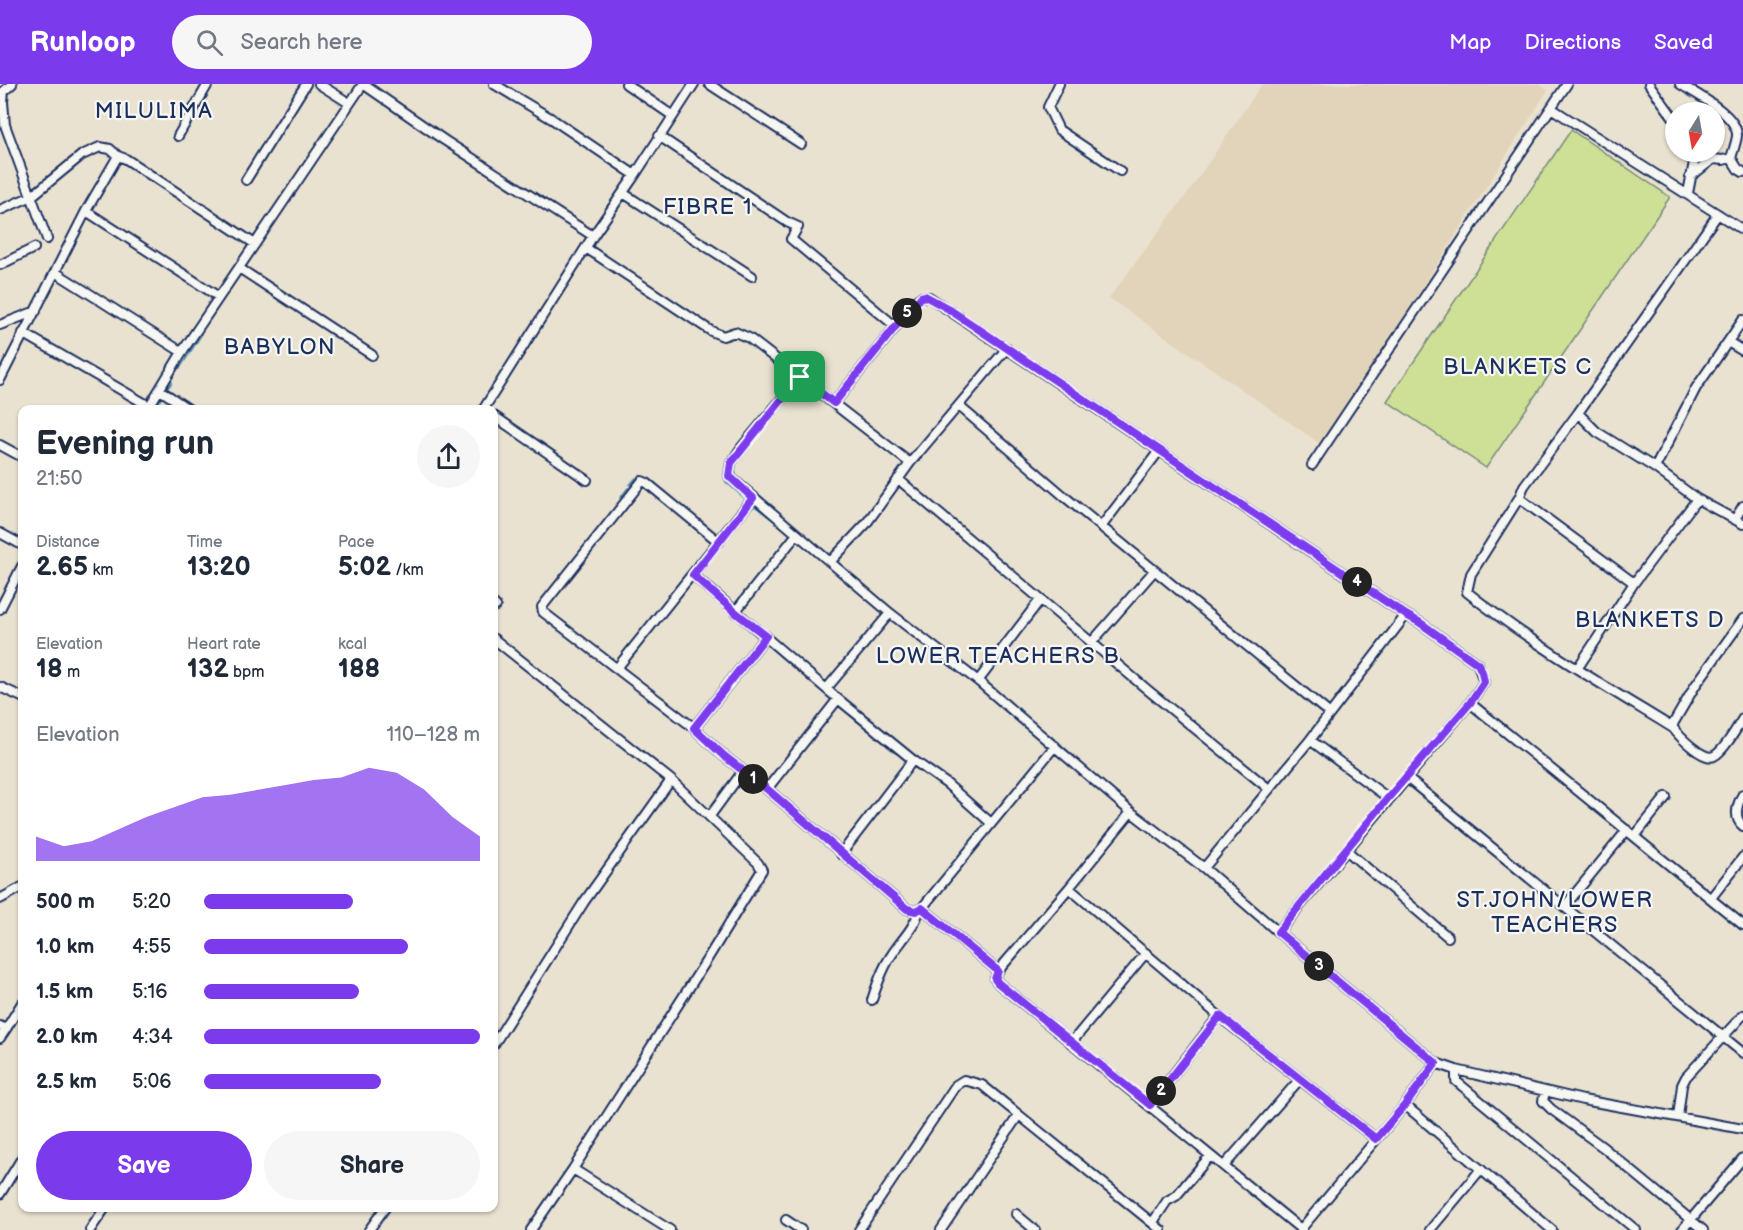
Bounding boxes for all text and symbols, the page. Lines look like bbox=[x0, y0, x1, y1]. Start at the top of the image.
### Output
search box bbox=[172, 15, 592, 69]
text: Runloop bbox=[30, 26, 136, 59]
icon: search bbox=[193, 26, 226, 59]
text: Search here bbox=[241, 29, 362, 56]
text: Map bbox=[1449, 30, 1492, 55]
text: Directions bbox=[1525, 30, 1621, 55]
text: Saved bbox=[1654, 30, 1713, 55]
district label: MILULIMA bbox=[95, 98, 213, 125]
north arrow bbox=[1665, 102, 1725, 162]
map controls bbox=[1665, 102, 1725, 162]
district label: FIBRE 1 bbox=[663, 194, 753, 221]
pin: 5 bbox=[892, 298, 922, 328]
text: 5 bbox=[902, 303, 912, 322]
district label: BABYLON bbox=[224, 334, 336, 361]
pin bbox=[774, 351, 825, 402]
district label: BLANKETS C bbox=[1443, 354, 1593, 381]
icon: arrive bbox=[783, 360, 816, 393]
text: Evening run bbox=[36, 424, 214, 464]
button: share bbox=[417, 425, 480, 488]
text: 21:50 bbox=[36, 467, 83, 491]
text: Distance bbox=[36, 533, 100, 552]
text: Time bbox=[187, 533, 222, 552]
text: Pace bbox=[338, 533, 374, 552]
text: 2.65 bbox=[36, 552, 88, 583]
text: 13:20 bbox=[187, 552, 251, 583]
text: 5:02 bbox=[338, 552, 391, 583]
text: km bbox=[88, 561, 113, 580]
text: /km bbox=[391, 561, 424, 580]
pin: 4 bbox=[1342, 567, 1372, 597]
text: 4 bbox=[1352, 572, 1362, 591]
district label: BLANKETS D bbox=[1575, 607, 1725, 634]
text: Elevation bbox=[36, 635, 103, 654]
text: Heart rate bbox=[187, 635, 261, 654]
text: kcal bbox=[338, 635, 367, 654]
district label: LOWER TEACHERS B bbox=[876, 643, 1120, 670]
text: 18 bbox=[36, 654, 63, 685]
text: 132 bbox=[187, 654, 229, 685]
text: 188 bbox=[338, 654, 380, 685]
text: m bbox=[63, 663, 80, 682]
text: bpm bbox=[229, 663, 265, 682]
text: Elevation bbox=[36, 723, 119, 747]
text: 110–128 m bbox=[386, 723, 480, 747]
pin: 1 bbox=[738, 764, 768, 794]
text: 1 bbox=[750, 769, 756, 788]
district label: ST.JOHN/LOWER TEACHERS bbox=[1457, 887, 1653, 939]
text: 500 m bbox=[36, 890, 95, 914]
text: 5:20 bbox=[132, 890, 171, 914]
text: 1.0 km bbox=[36, 935, 94, 959]
text: 4:55 bbox=[132, 935, 171, 959]
pin: 3 bbox=[1304, 951, 1334, 981]
text: 3 bbox=[1314, 956, 1324, 975]
text: 1.5 km bbox=[36, 980, 93, 1004]
text: 5:16 bbox=[132, 980, 167, 1004]
text: 2.0 km bbox=[36, 1025, 98, 1049]
text: 4:34 bbox=[132, 1025, 173, 1049]
text: 2.5 km bbox=[36, 1070, 97, 1094]
text: 5:06 bbox=[132, 1070, 171, 1094]
pin: 2 bbox=[1146, 1076, 1176, 1106]
text: 2 bbox=[1156, 1081, 1166, 1100]
button: Save bbox=[36, 1131, 252, 1200]
button: Share bbox=[264, 1131, 480, 1200]

